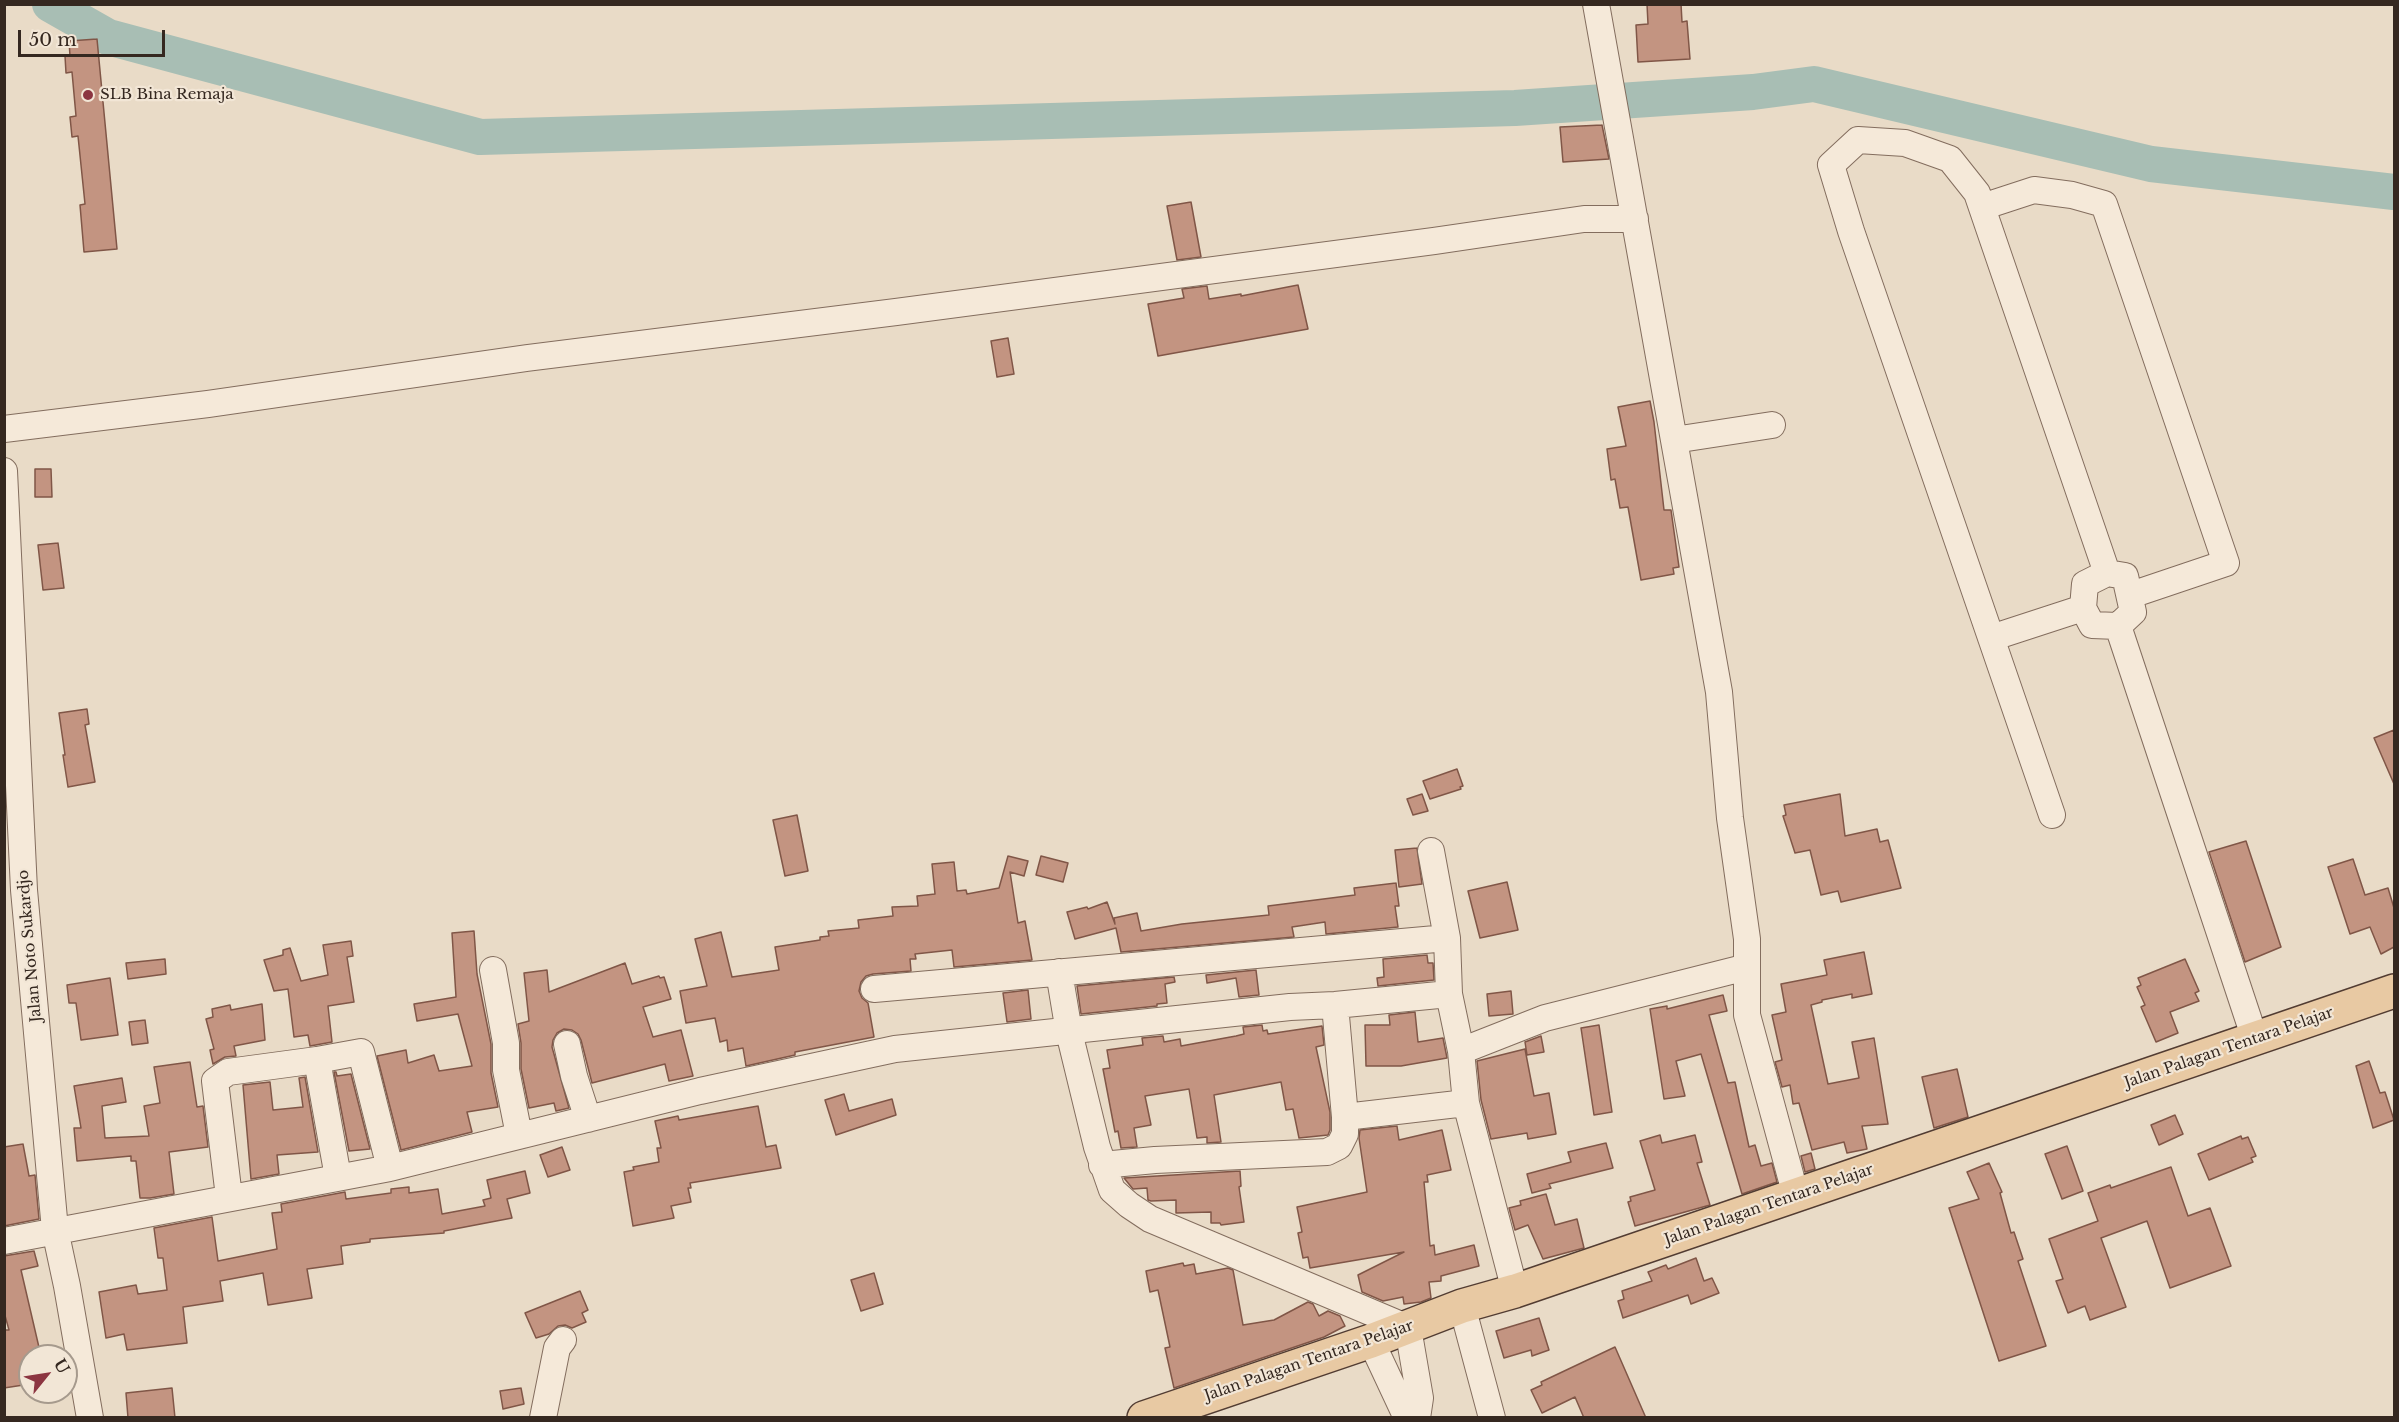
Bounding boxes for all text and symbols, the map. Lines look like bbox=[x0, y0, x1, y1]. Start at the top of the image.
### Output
scale bar bbox=[21, 18, 168, 56]
text: 50 m bbox=[29, 29, 77, 51]
place label: SLB Bina Remaja bbox=[100, 86, 234, 104]
marker: SLB Bina Remaja bbox=[81, 88, 95, 102]
street label: Jalan Noto Sukardjo bbox=[14, 869, 46, 1023]
street label: Jalan Palagan Tentara Pelajar bbox=[2122, 1004, 2336, 1092]
street label: Jalan Palagan Tentara Pelajar bbox=[1662, 1161, 1876, 1249]
street label: Jalan Palagan Tentara Pelajar bbox=[1202, 1317, 1416, 1405]
north arrow bbox=[18, 1344, 78, 1404]
text: U bbox=[50, 1355, 74, 1377]

